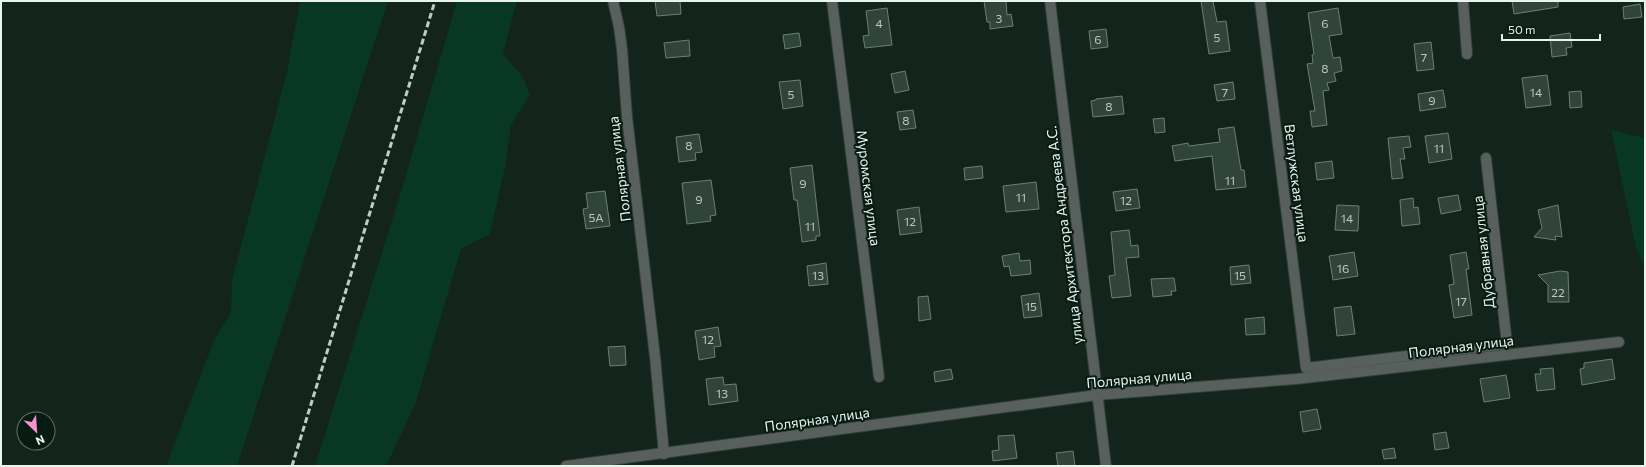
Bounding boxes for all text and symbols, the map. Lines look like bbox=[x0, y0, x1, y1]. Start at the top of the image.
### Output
house number: 3 bbox=[996, 11, 1003, 25]
house number: 4 bbox=[875, 16, 883, 30]
house number: 6 bbox=[1321, 16, 1329, 30]
scale bar bbox=[1502, 16, 1600, 42]
text: 50 m bbox=[1508, 22, 1536, 36]
house number: 5 bbox=[1214, 30, 1221, 44]
house number: 6 bbox=[1094, 32, 1102, 46]
house number: 7 bbox=[1421, 50, 1427, 64]
house number: 8 bbox=[1321, 61, 1329, 75]
house number: 7 bbox=[1222, 85, 1228, 99]
house number: 14 bbox=[1530, 85, 1542, 99]
house number: 5 bbox=[788, 87, 795, 101]
house number: 9 bbox=[1428, 93, 1436, 107]
house number: 8 bbox=[1105, 99, 1113, 113]
house number: 8 bbox=[902, 113, 910, 127]
street label: Полярная улица bbox=[604, 115, 634, 223]
street label: Ветлужская улица bbox=[1281, 123, 1313, 243]
street label: улица Архитектора Андреева А.С. bbox=[1042, 125, 1086, 345]
street label: Муромская улица bbox=[853, 129, 885, 247]
house number: 8 bbox=[685, 138, 693, 152]
house number: 11 bbox=[1434, 141, 1444, 155]
house number: 11 bbox=[1225, 173, 1235, 187]
house number: 9 bbox=[799, 176, 807, 190]
house number: 11 bbox=[1016, 190, 1026, 204]
house number: 9 bbox=[695, 192, 703, 206]
house number: 12 bbox=[1120, 193, 1132, 207]
street label: Дубравная улица bbox=[1469, 195, 1497, 309]
house number: 5А bbox=[589, 210, 603, 224]
house number: 14 bbox=[1341, 211, 1353, 225]
house number: 12 bbox=[904, 214, 916, 228]
house number: 11 bbox=[805, 219, 815, 233]
house number: 16 bbox=[1337, 261, 1349, 275]
house number: 13 bbox=[812, 268, 824, 282]
house number: 15 bbox=[1234, 268, 1246, 282]
house number: 22 bbox=[1551, 285, 1565, 299]
house number: 17 bbox=[1455, 294, 1467, 308]
house number: 15 bbox=[1025, 299, 1037, 313]
street label: Полярная улица bbox=[1407, 331, 1515, 361]
house number: 12 bbox=[702, 332, 714, 346]
street label: Полярная улица bbox=[1086, 365, 1192, 391]
house number: 13 bbox=[716, 386, 728, 400]
street label: Полярная улица bbox=[763, 403, 871, 435]
north arrow bbox=[16, 411, 56, 451]
text: N bbox=[34, 433, 47, 448]

